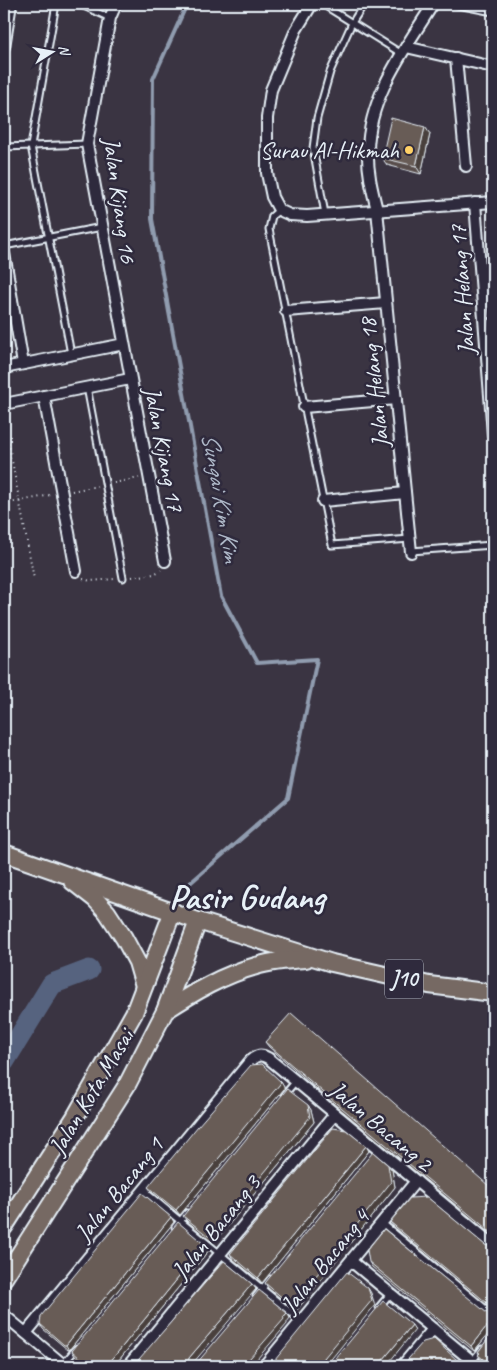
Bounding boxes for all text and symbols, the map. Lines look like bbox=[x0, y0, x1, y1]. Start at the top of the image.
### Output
north arrow bbox=[28, 28, 78, 78]
text: N bbox=[55, 44, 74, 58]
street label: Jalan Kijang 16 bbox=[96, 134, 144, 266]
place label: Surau Al-Hikmah bbox=[260, 135, 400, 165]
marker: Surau Al-Hikmah bbox=[403, 144, 415, 156]
street label: Jalan Helang 17 bbox=[442, 223, 482, 357]
street label: Jalan Helang 18 bbox=[352, 314, 396, 450]
street label: Jalan Kijang 17 bbox=[137, 383, 191, 515]
water label: Sungai Kim Kim bbox=[194, 430, 249, 567]
district label: Pasir Gudang bbox=[169, 875, 328, 918]
road number: J10 bbox=[385, 960, 423, 999]
street label: Jalan Kota Masai bbox=[41, 1022, 141, 1161]
street label: Jalan Bacang 2 bbox=[323, 1074, 440, 1179]
street label: Jalan Bacang 1 bbox=[67, 1130, 171, 1248]
street label: Jalan Bacang 3 bbox=[164, 1167, 268, 1286]
street label: Jalan Bacang 4 bbox=[273, 1201, 377, 1320]

